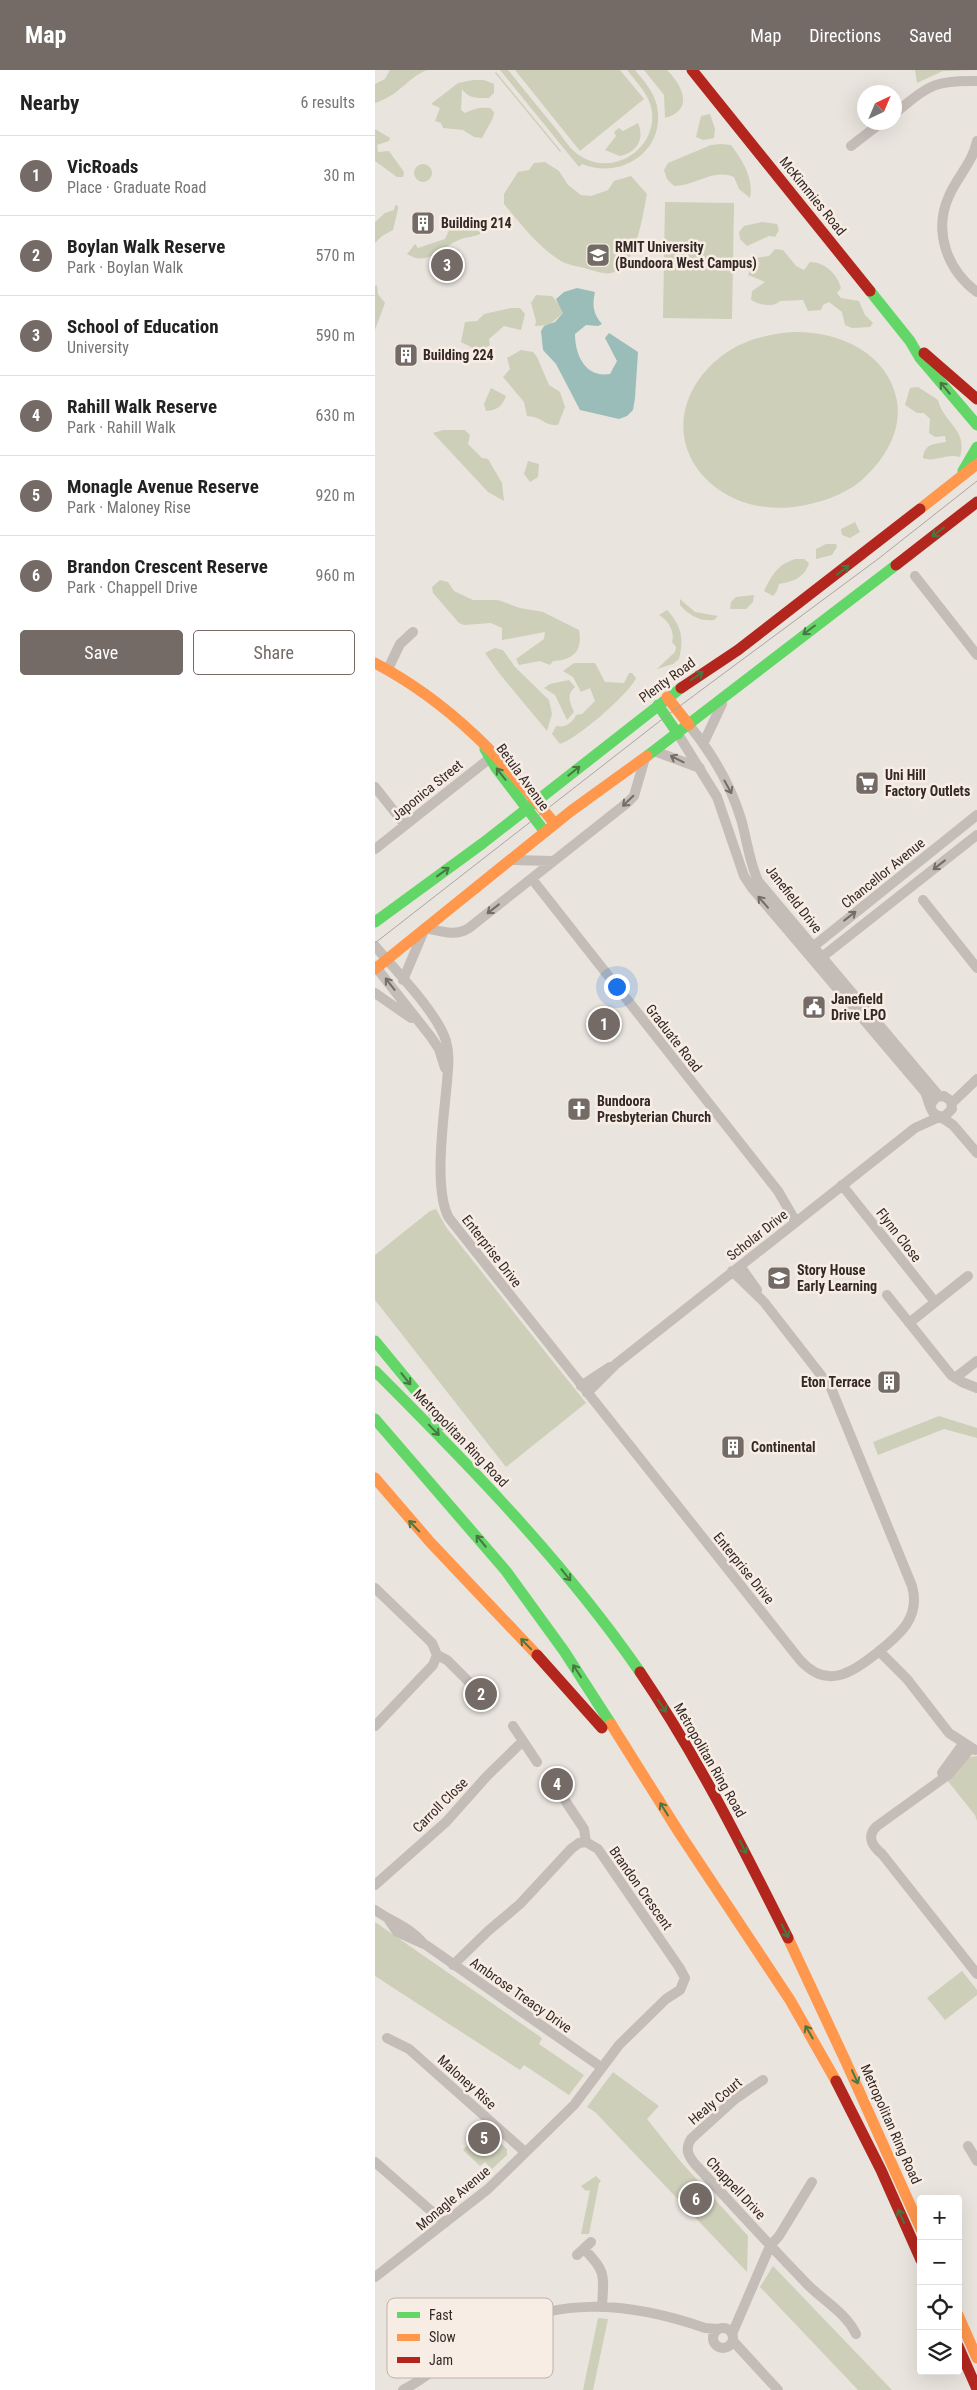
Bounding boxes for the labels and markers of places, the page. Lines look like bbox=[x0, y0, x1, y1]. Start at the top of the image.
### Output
building icon: Building 214 bbox=[410, 210, 436, 236]
place label: Building 214 bbox=[441, 215, 512, 231]
place label: RMIT University (Bundoora West Campus) bbox=[615, 239, 757, 272]
school or university icon: RMIT University (Bundoora West Campus) bbox=[585, 242, 611, 268]
pin: 3 bbox=[431, 246, 463, 284]
building icon: Building 224 bbox=[393, 342, 419, 368]
place label: Building 224 bbox=[423, 347, 494, 363]
place label: Uni Hill Factory Outlets bbox=[885, 767, 970, 799]
supermarket icon: Uni Hill Factory Outlets bbox=[854, 770, 880, 796]
place label: Janefield Drive LPO bbox=[831, 991, 886, 1023]
public building icon: Janefield Drive LPO bbox=[801, 994, 827, 1020]
pin: 1 bbox=[588, 1005, 620, 1043]
place label: Bundoora Presbyterian Church bbox=[597, 1093, 711, 1125]
church icon: Bundoora Presbyterian Church bbox=[566, 1096, 592, 1122]
place label: Story House Early Learning bbox=[797, 1262, 877, 1294]
school or university icon: Story House Early Learning bbox=[766, 1265, 792, 1291]
building icon: Eton Terrace bbox=[876, 1369, 902, 1395]
place label: Eton Terrace bbox=[801, 1374, 871, 1390]
building icon: Continental bbox=[720, 1434, 746, 1460]
place label: Continental bbox=[751, 1439, 816, 1455]
pin: 2 bbox=[465, 1675, 497, 1713]
pin: 4 bbox=[541, 1765, 573, 1803]
pin: 5 bbox=[468, 2119, 500, 2157]
pin: 6 bbox=[680, 2180, 712, 2218]

